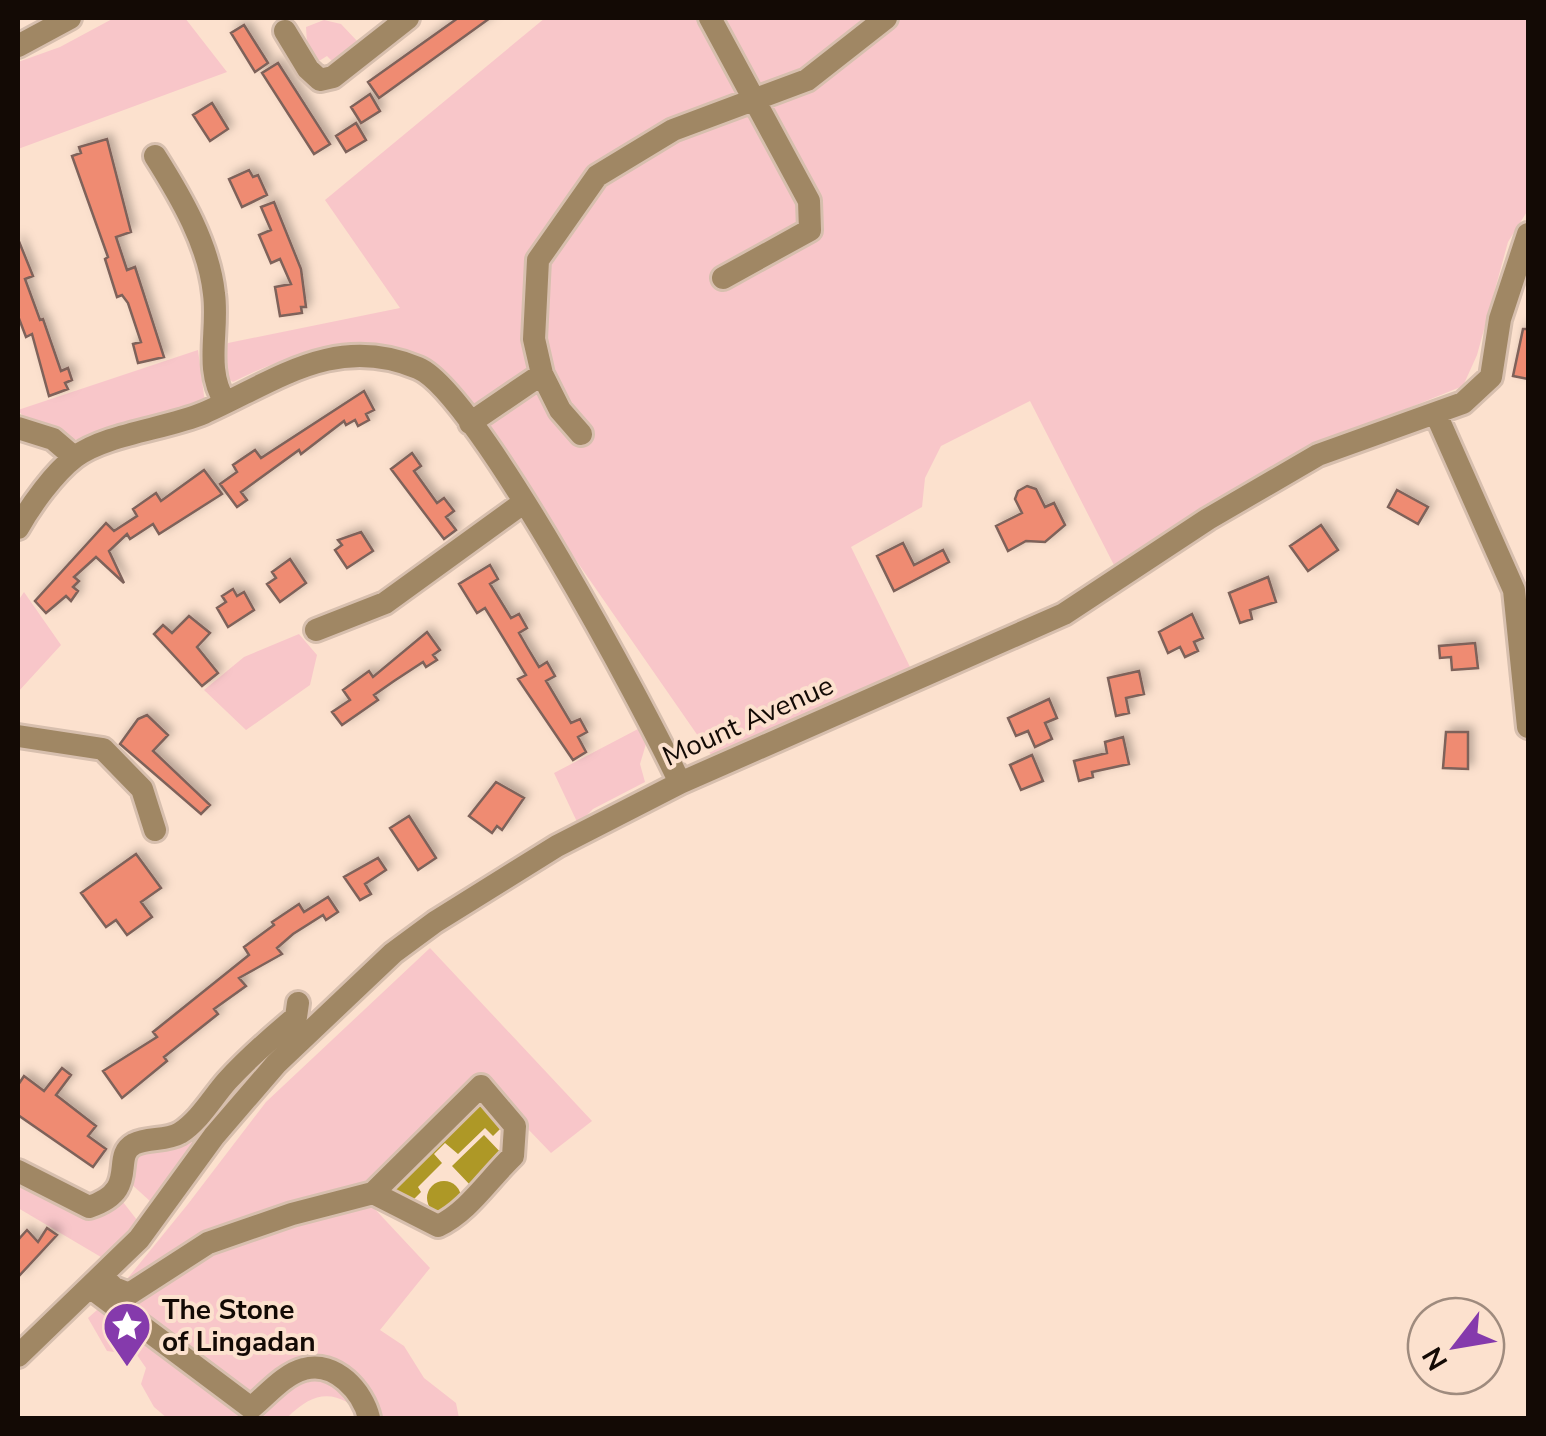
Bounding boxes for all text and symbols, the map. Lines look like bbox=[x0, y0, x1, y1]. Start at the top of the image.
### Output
street label: Mount Avenue bbox=[656, 666, 840, 776]
place label: The Stone of Lingadan bbox=[162, 1291, 316, 1361]
north arrow bbox=[1406, 1296, 1506, 1396]
place icon: The Stone of Lingadan bbox=[101, 1300, 153, 1368]
text: N bbox=[1414, 1340, 1457, 1377]

